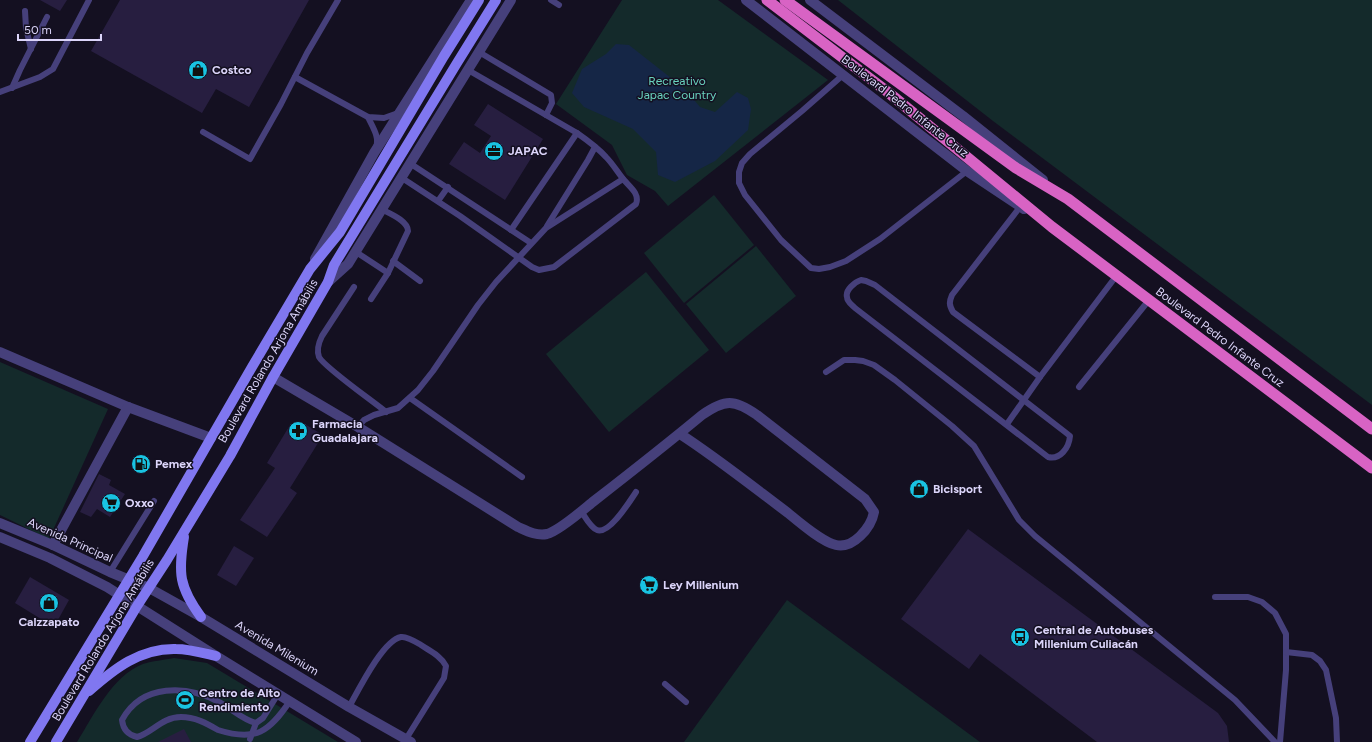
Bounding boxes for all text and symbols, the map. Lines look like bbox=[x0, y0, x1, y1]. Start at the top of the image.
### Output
scale bar bbox=[18, 16, 101, 42]
text: 50 m bbox=[24, 23, 52, 37]
street label: Boulevard Pedro Infante Cruz bbox=[839, 52, 971, 160]
shop icon: Costco bbox=[187, 59, 209, 81]
place label: Costco bbox=[212, 63, 252, 77]
park label: Recreativo Japac Country bbox=[638, 74, 717, 102]
office icon: JAPAC bbox=[483, 140, 505, 162]
place label: JAPAC bbox=[508, 144, 548, 158]
street label: Boulevard Rolando Arjona Amábilis bbox=[215, 276, 321, 445]
street label: Boulevard Pedro Infante Cruz bbox=[1153, 284, 1287, 390]
place label: Farmacia Guadalajara bbox=[312, 417, 378, 445]
pharmacy icon: Farmacia Guadalajara bbox=[287, 420, 309, 442]
fuel station icon: Pemex bbox=[130, 453, 152, 475]
place label: Pemex bbox=[155, 457, 193, 471]
shop icon: Bicisport bbox=[908, 478, 930, 500]
place label: Bicisport bbox=[933, 482, 983, 496]
supermarket icon: Oxxo bbox=[100, 492, 122, 514]
place label: Oxxo bbox=[125, 496, 154, 510]
street label: Avenida Principal bbox=[25, 515, 115, 565]
street label: Boulevard Rolando Arjona Amábilis bbox=[49, 556, 157, 724]
supermarket icon: Ley Millenium bbox=[638, 574, 660, 596]
place label: Ley Millenium bbox=[663, 578, 739, 592]
shop icon: Calzzapato bbox=[38, 592, 60, 614]
place label: Calzzapato bbox=[18, 615, 80, 629]
street label: Avenida Milenium bbox=[233, 618, 321, 678]
place label: Central de Autobuses Millenium Culiacán bbox=[1034, 623, 1154, 651]
bus stop icon: Central de Autobuses Millenium Culiacán bbox=[1009, 626, 1031, 648]
place label: Centro de Alto Rendimiento bbox=[199, 686, 280, 714]
sports icon: Centro de Alto Rendimiento bbox=[174, 689, 196, 711]

